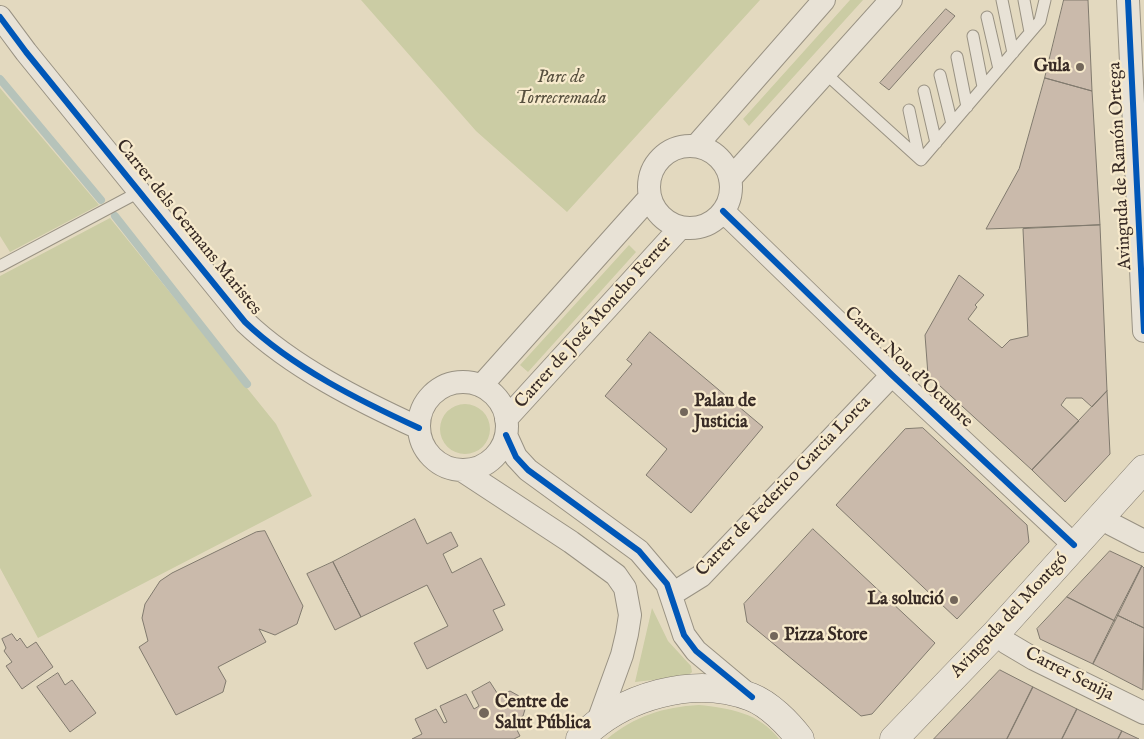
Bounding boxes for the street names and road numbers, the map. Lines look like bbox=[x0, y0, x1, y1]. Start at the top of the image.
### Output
street label: Avinguda de Ramón Ortega bbox=[1105, 61, 1137, 271]
street label: Carrer dels Germans Maristes bbox=[110, 136, 266, 320]
street label: Carrer de José Moncho Ferrer bbox=[511, 233, 677, 413]
street label: Carrer Nou d’Octubre bbox=[839, 303, 977, 433]
street label: Carrer de Federico Garcia Lorca bbox=[692, 392, 876, 582]
street label: Avinguda del Montgó bbox=[947, 549, 1073, 683]
street label: Carrer Senija bbox=[1021, 643, 1117, 707]

